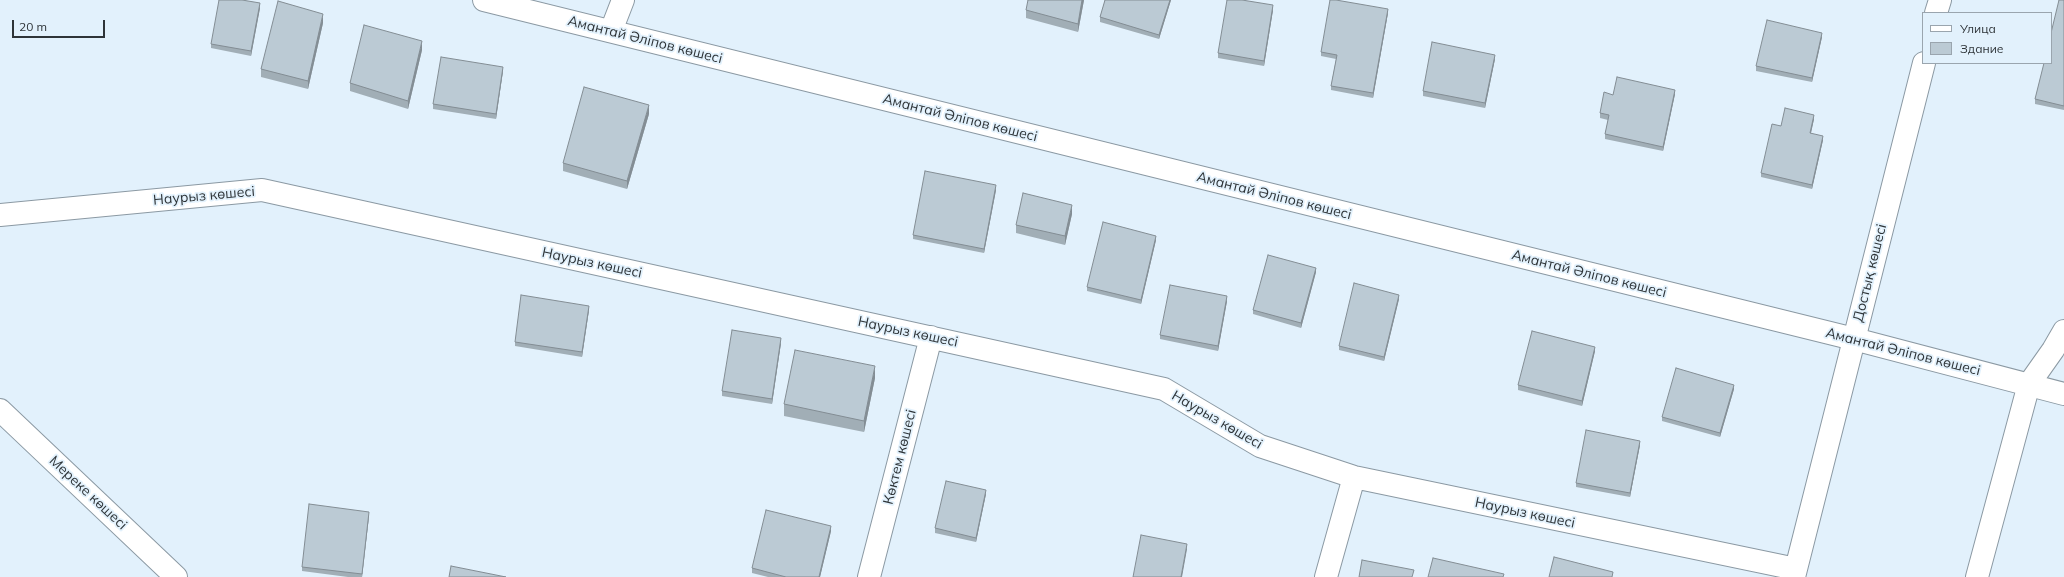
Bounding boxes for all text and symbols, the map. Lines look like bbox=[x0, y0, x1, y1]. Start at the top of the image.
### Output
scale bar bbox=[14, 12, 107, 38]
legend bbox=[1922, 12, 2052, 64]
street label: Амантай Әліпов көшесі bbox=[566, 13, 724, 67]
text: 20 m bbox=[19, 19, 47, 34]
text: Улица bbox=[1960, 21, 1996, 36]
text: Здание bbox=[1960, 41, 2003, 56]
street label: Амантай Әліпов көшесі bbox=[881, 91, 1039, 145]
street label: Амантай Әліпов көшесі bbox=[1195, 169, 1353, 223]
street label: Наурыз көшесі bbox=[152, 183, 256, 209]
street label: Достық көшесі bbox=[1850, 222, 1890, 324]
street label: Наурыз көшесі bbox=[540, 244, 644, 282]
street label: Амантай Әліпов көшесі bbox=[1510, 247, 1668, 301]
street label: Наурыз көшесі bbox=[856, 313, 960, 351]
street label: Амантай Әліпов көшесі bbox=[1824, 325, 1982, 379]
street label: Наурыз көшесі bbox=[1169, 387, 1265, 453]
street label: Көктем көшесі bbox=[880, 408, 920, 506]
street label: Мереке көшесі bbox=[46, 453, 130, 533]
street label: Наурыз көшесі bbox=[1473, 494, 1577, 532]

